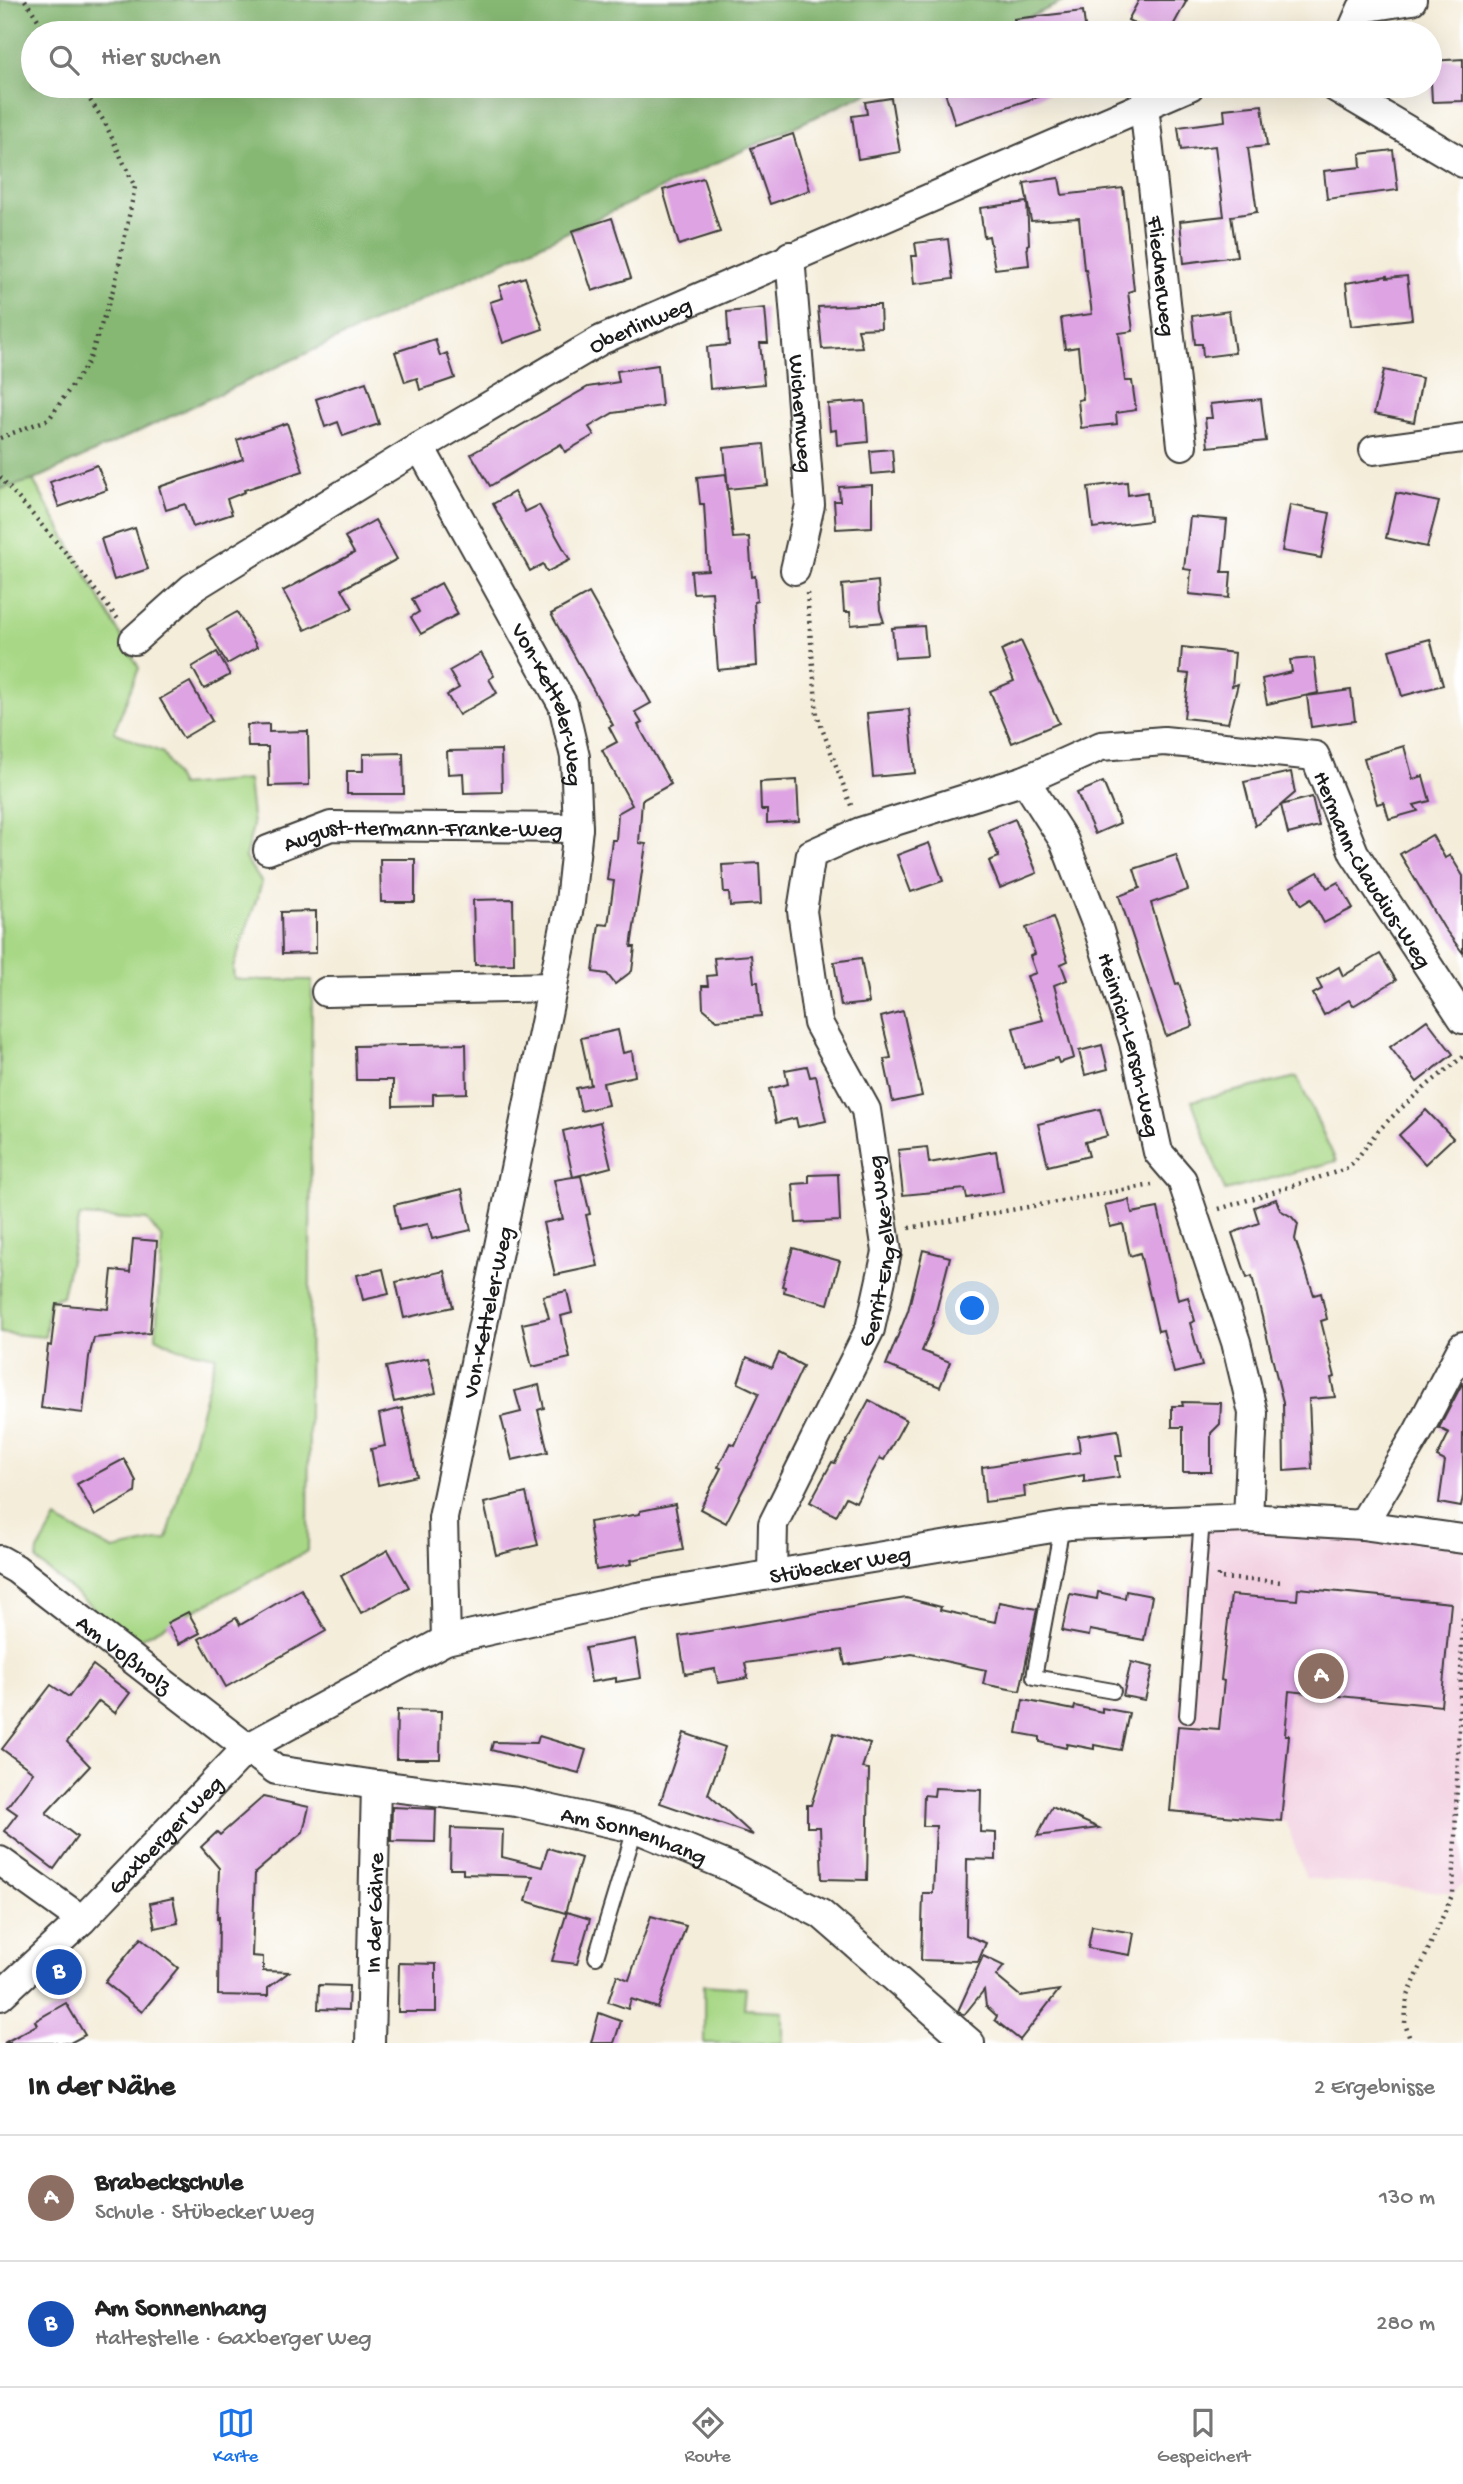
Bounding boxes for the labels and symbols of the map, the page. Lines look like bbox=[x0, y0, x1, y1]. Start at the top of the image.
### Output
street label: Fliednerweg bbox=[1139, 214, 1180, 338]
street label: Oberlinweg bbox=[585, 293, 697, 361]
street label: Wichernweg bbox=[781, 354, 817, 474]
street label: Von-Ketteler-Weg bbox=[503, 618, 586, 787]
street label: Hermann-Claudius-Weg bbox=[1305, 768, 1436, 974]
street label: August-Hermann-Franke-Weg bbox=[280, 816, 563, 860]
street label: Heinrich-Lersch-Weg bbox=[1090, 950, 1164, 1140]
street label: Gerrit-Engelke-Weg bbox=[853, 1153, 905, 1352]
street label: Von-Ketteler-Weg bbox=[458, 1224, 521, 1402]
your location bbox=[955, 1291, 989, 1325]
street label: Stübecker Weg bbox=[768, 1542, 913, 1592]
street label: Am Voßholz bbox=[70, 1611, 177, 1702]
pin: A bbox=[1298, 1650, 1344, 1702]
street label: Gaxberger Weg bbox=[104, 1771, 230, 1902]
street label: Am Sonnenhang bbox=[558, 1802, 710, 1873]
street label: In der Gähre bbox=[362, 1851, 391, 1974]
pin: B bbox=[36, 1946, 82, 1998]

